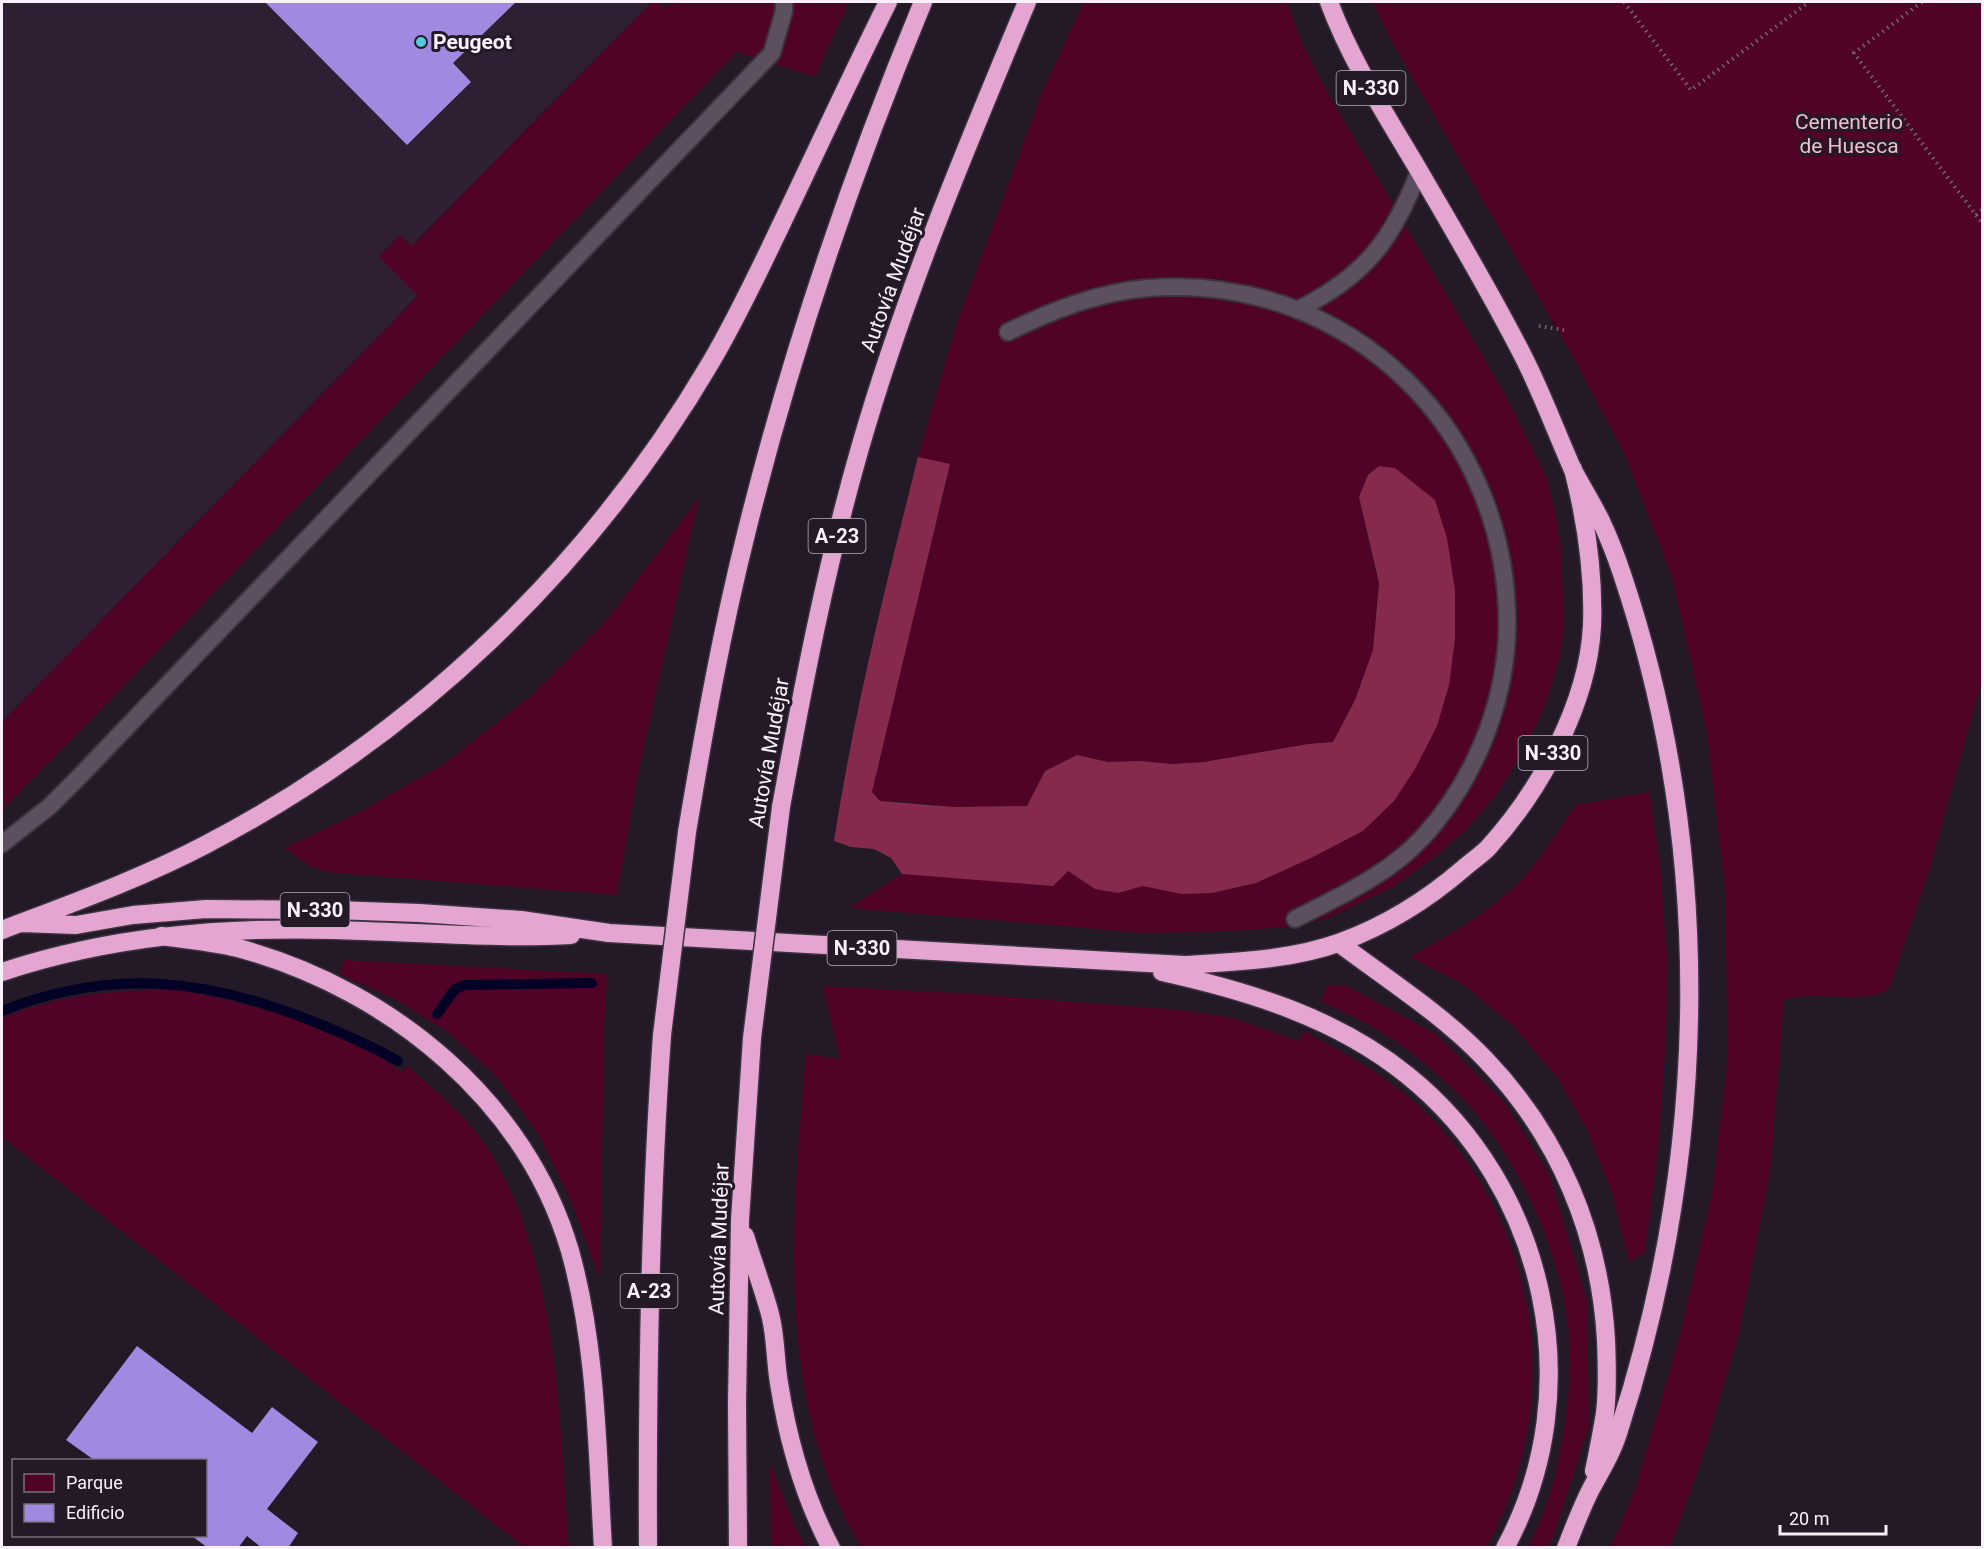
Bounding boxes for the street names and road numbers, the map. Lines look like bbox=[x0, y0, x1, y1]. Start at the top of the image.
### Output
road number: N-330 bbox=[1336, 71, 1406, 105]
street label: Autovía Mudéjar bbox=[856, 204, 930, 356]
road number: A-23 bbox=[808, 519, 866, 553]
street label: Autovía Mudéjar bbox=[744, 676, 794, 830]
road number: N-330 bbox=[1518, 736, 1588, 770]
road number: N-330 bbox=[280, 893, 350, 927]
road number: N-330 bbox=[828, 931, 896, 965]
street label: Autovía Mudéjar bbox=[704, 1163, 734, 1315]
road number: A-23 bbox=[620, 1274, 678, 1308]

